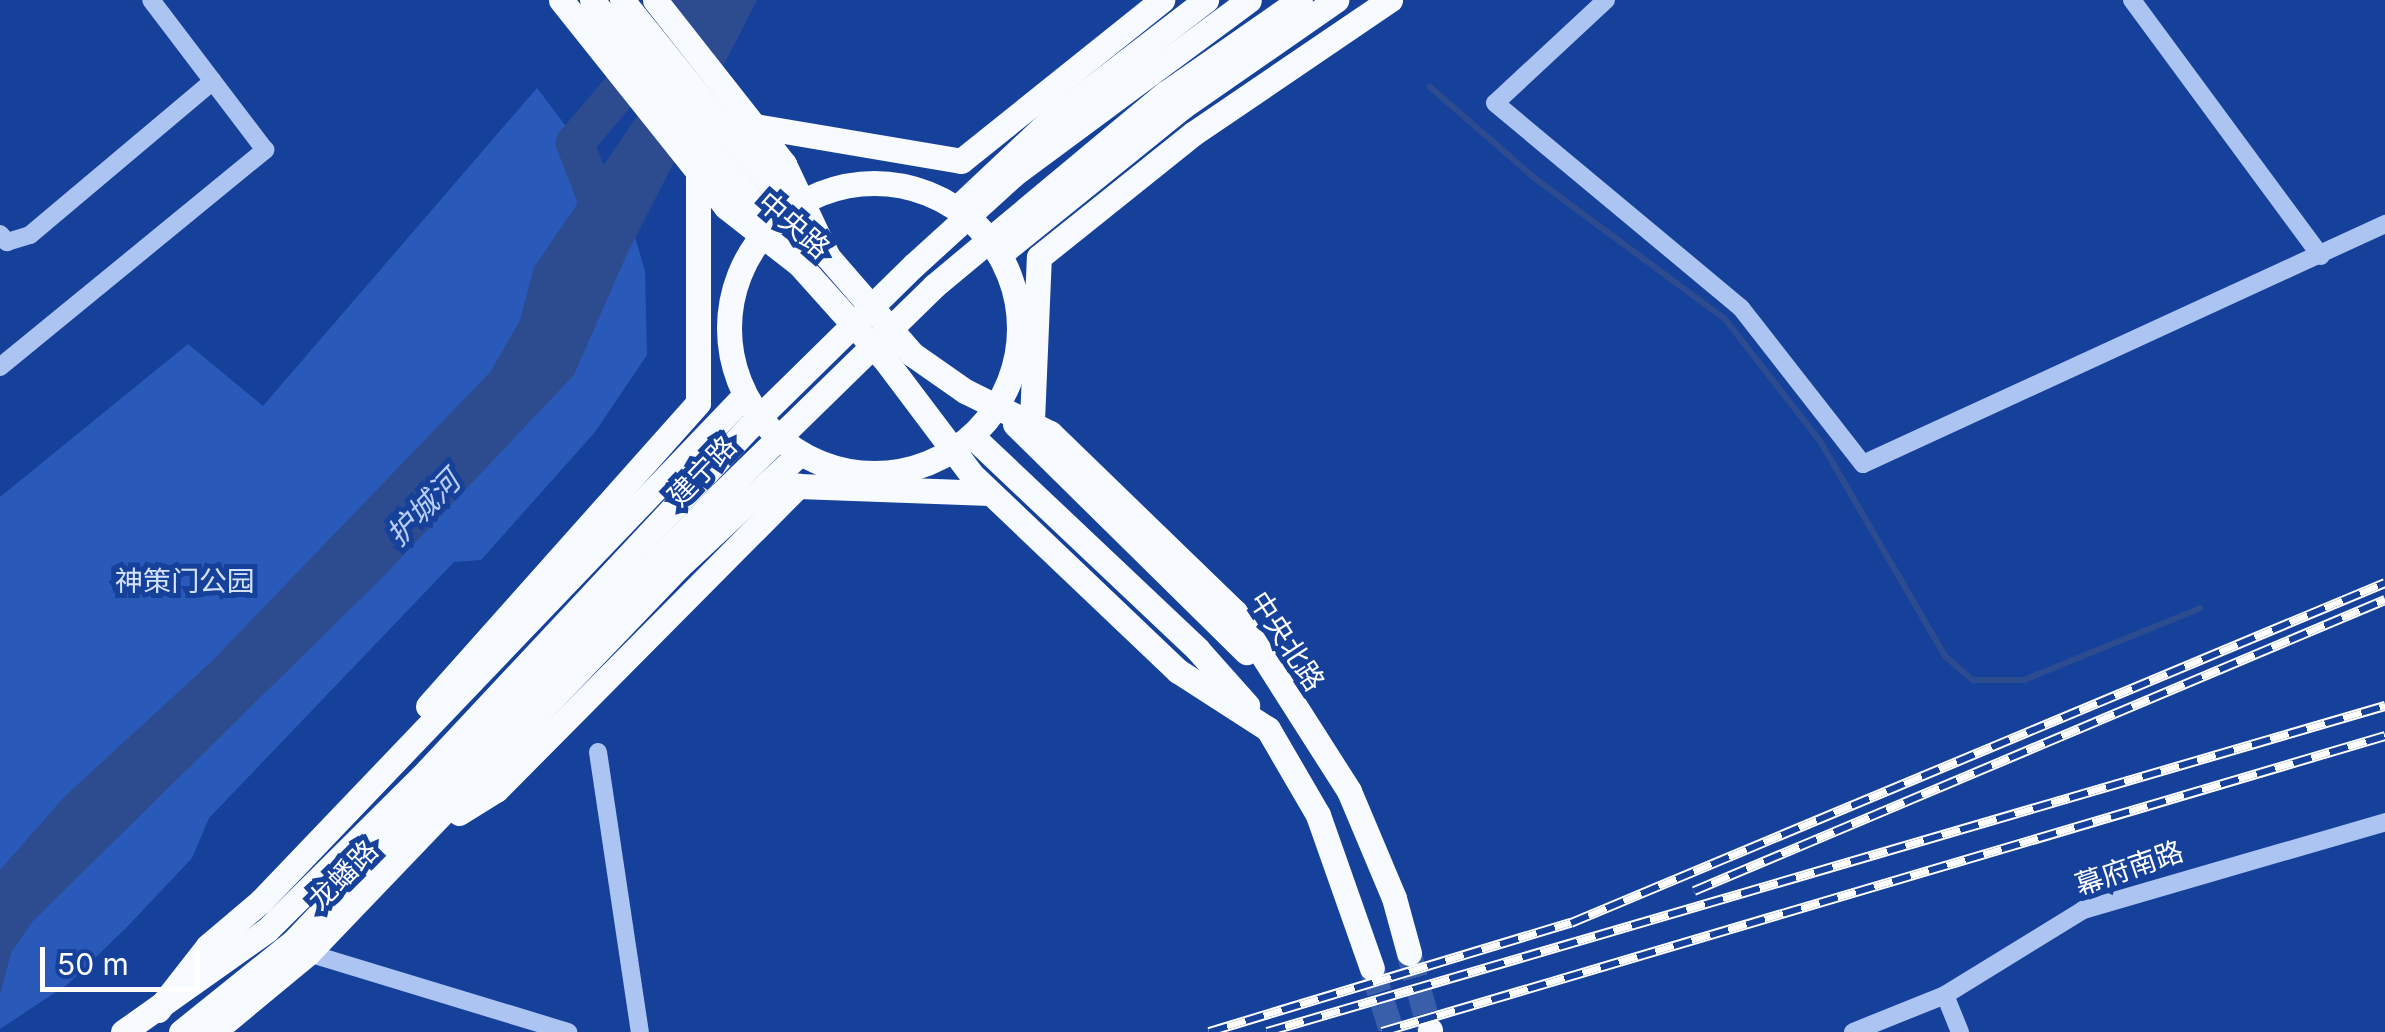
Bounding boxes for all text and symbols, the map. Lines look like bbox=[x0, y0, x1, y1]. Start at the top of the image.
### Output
street label: 中央路 bbox=[751, 185, 837, 265]
street label: 建宁路 bbox=[661, 429, 743, 513]
water label: 护城河 bbox=[379, 463, 467, 553]
park label: 神策门公园 bbox=[115, 564, 255, 598]
street label: 中央北路 bbox=[1242, 585, 1332, 697]
street label: 龙蟠路 bbox=[301, 833, 385, 917]
street label: 幕府南路 bbox=[2071, 834, 2187, 902]
scale bar bbox=[45, 927, 205, 989]
text: 50 m bbox=[57, 946, 129, 982]

